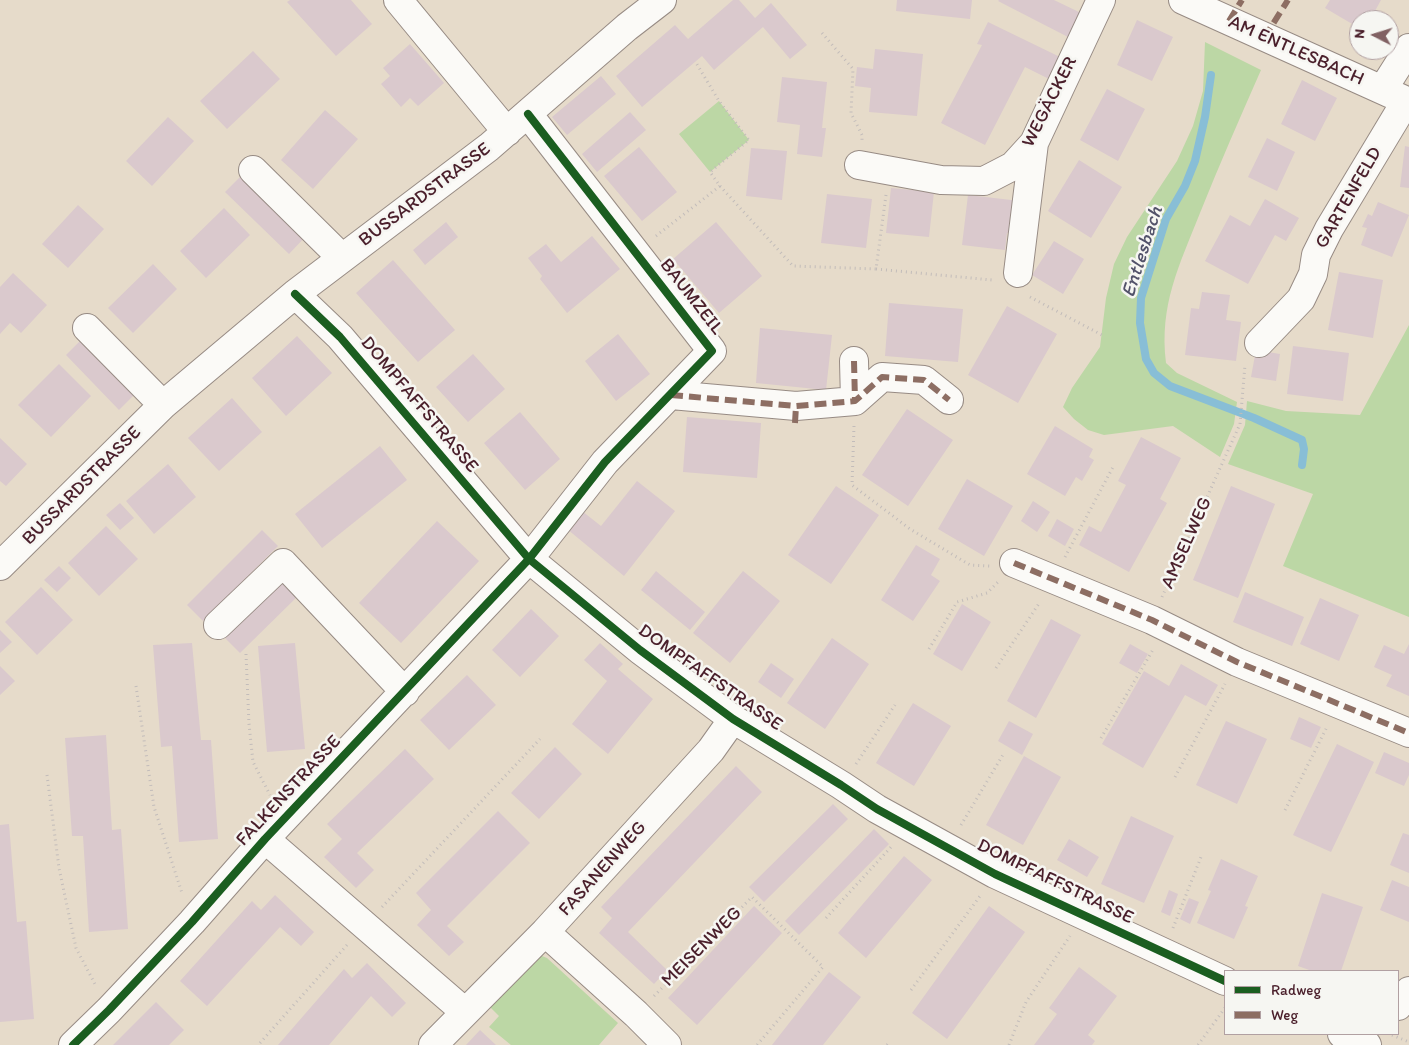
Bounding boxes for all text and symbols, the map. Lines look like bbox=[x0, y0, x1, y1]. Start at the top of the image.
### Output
north arrow bbox=[1349, 10, 1399, 60]
street label: AM ENTLESBACH bbox=[1225, 11, 1367, 91]
street label: WEGÄCKER bbox=[1017, 53, 1083, 151]
street label: BUSSARDSTRASSE bbox=[355, 138, 495, 252]
street label: GARTENFELD bbox=[1311, 143, 1387, 253]
water label: Entlesbach bbox=[1117, 203, 1169, 301]
street label: BAUMZEIL bbox=[654, 254, 728, 340]
street label: DOMPFAFFSTRASSE bbox=[355, 332, 483, 478]
street label: BUSSARDSTRASSE bbox=[18, 422, 146, 550]
street label: AMSELWEG bbox=[1157, 494, 1217, 592]
street label: DOMPFAFFSTRASSE bbox=[633, 620, 787, 736]
street label: FALKENSTRASSE bbox=[232, 731, 346, 851]
street label: FASANENWEG bbox=[554, 817, 652, 921]
street label: DOMPFAFFSTRASSE bbox=[973, 834, 1137, 930]
street label: MEISENWEG bbox=[657, 902, 747, 992]
legend bbox=[1224, 970, 1399, 1035]
text: Radweg bbox=[1271, 981, 1321, 999]
text: Weg bbox=[1271, 1006, 1298, 1024]

